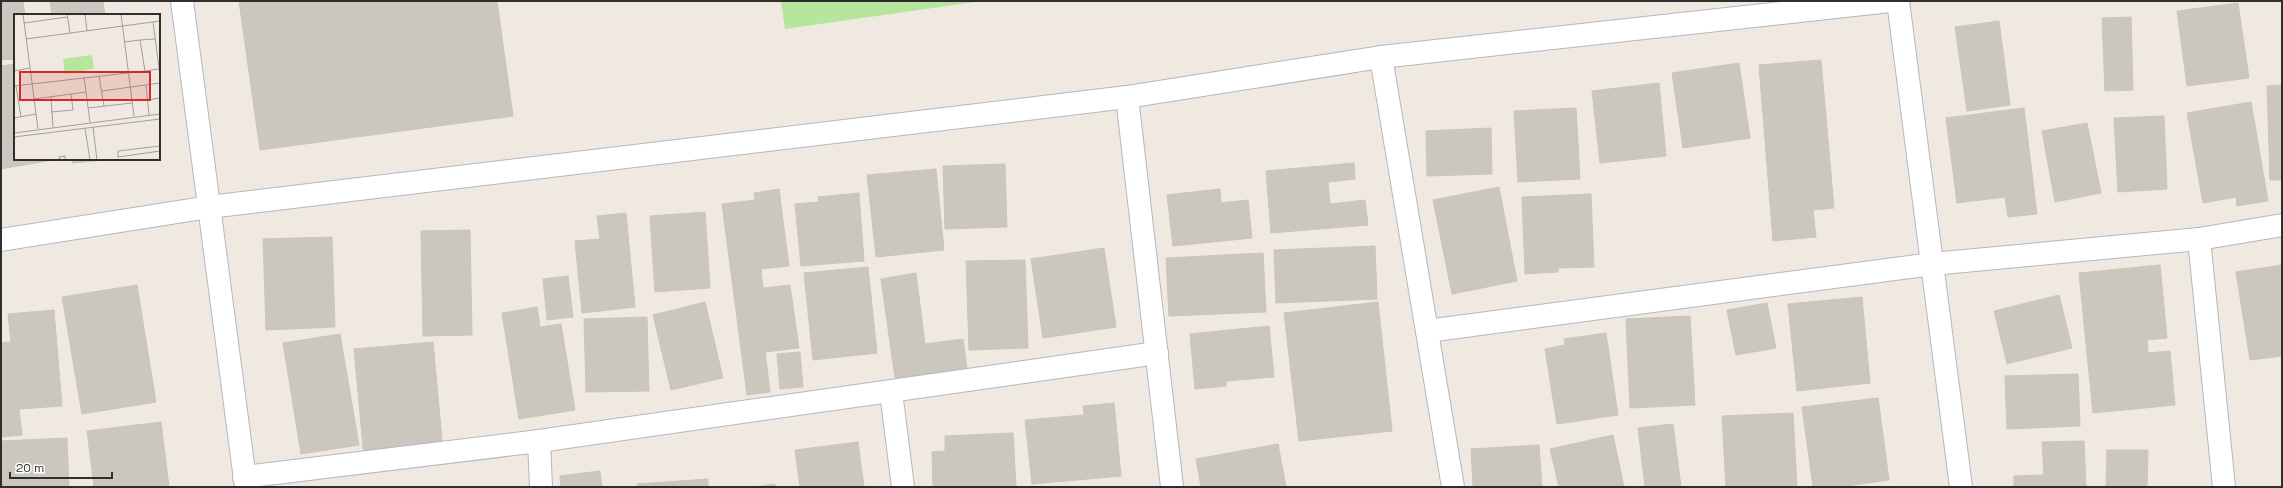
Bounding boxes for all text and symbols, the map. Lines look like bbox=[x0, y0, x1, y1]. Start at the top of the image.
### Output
inset map bbox=[14, 14, 160, 160]
scale bar bbox=[10, 454, 112, 480]
text: 20 m bbox=[16, 460, 44, 476]

